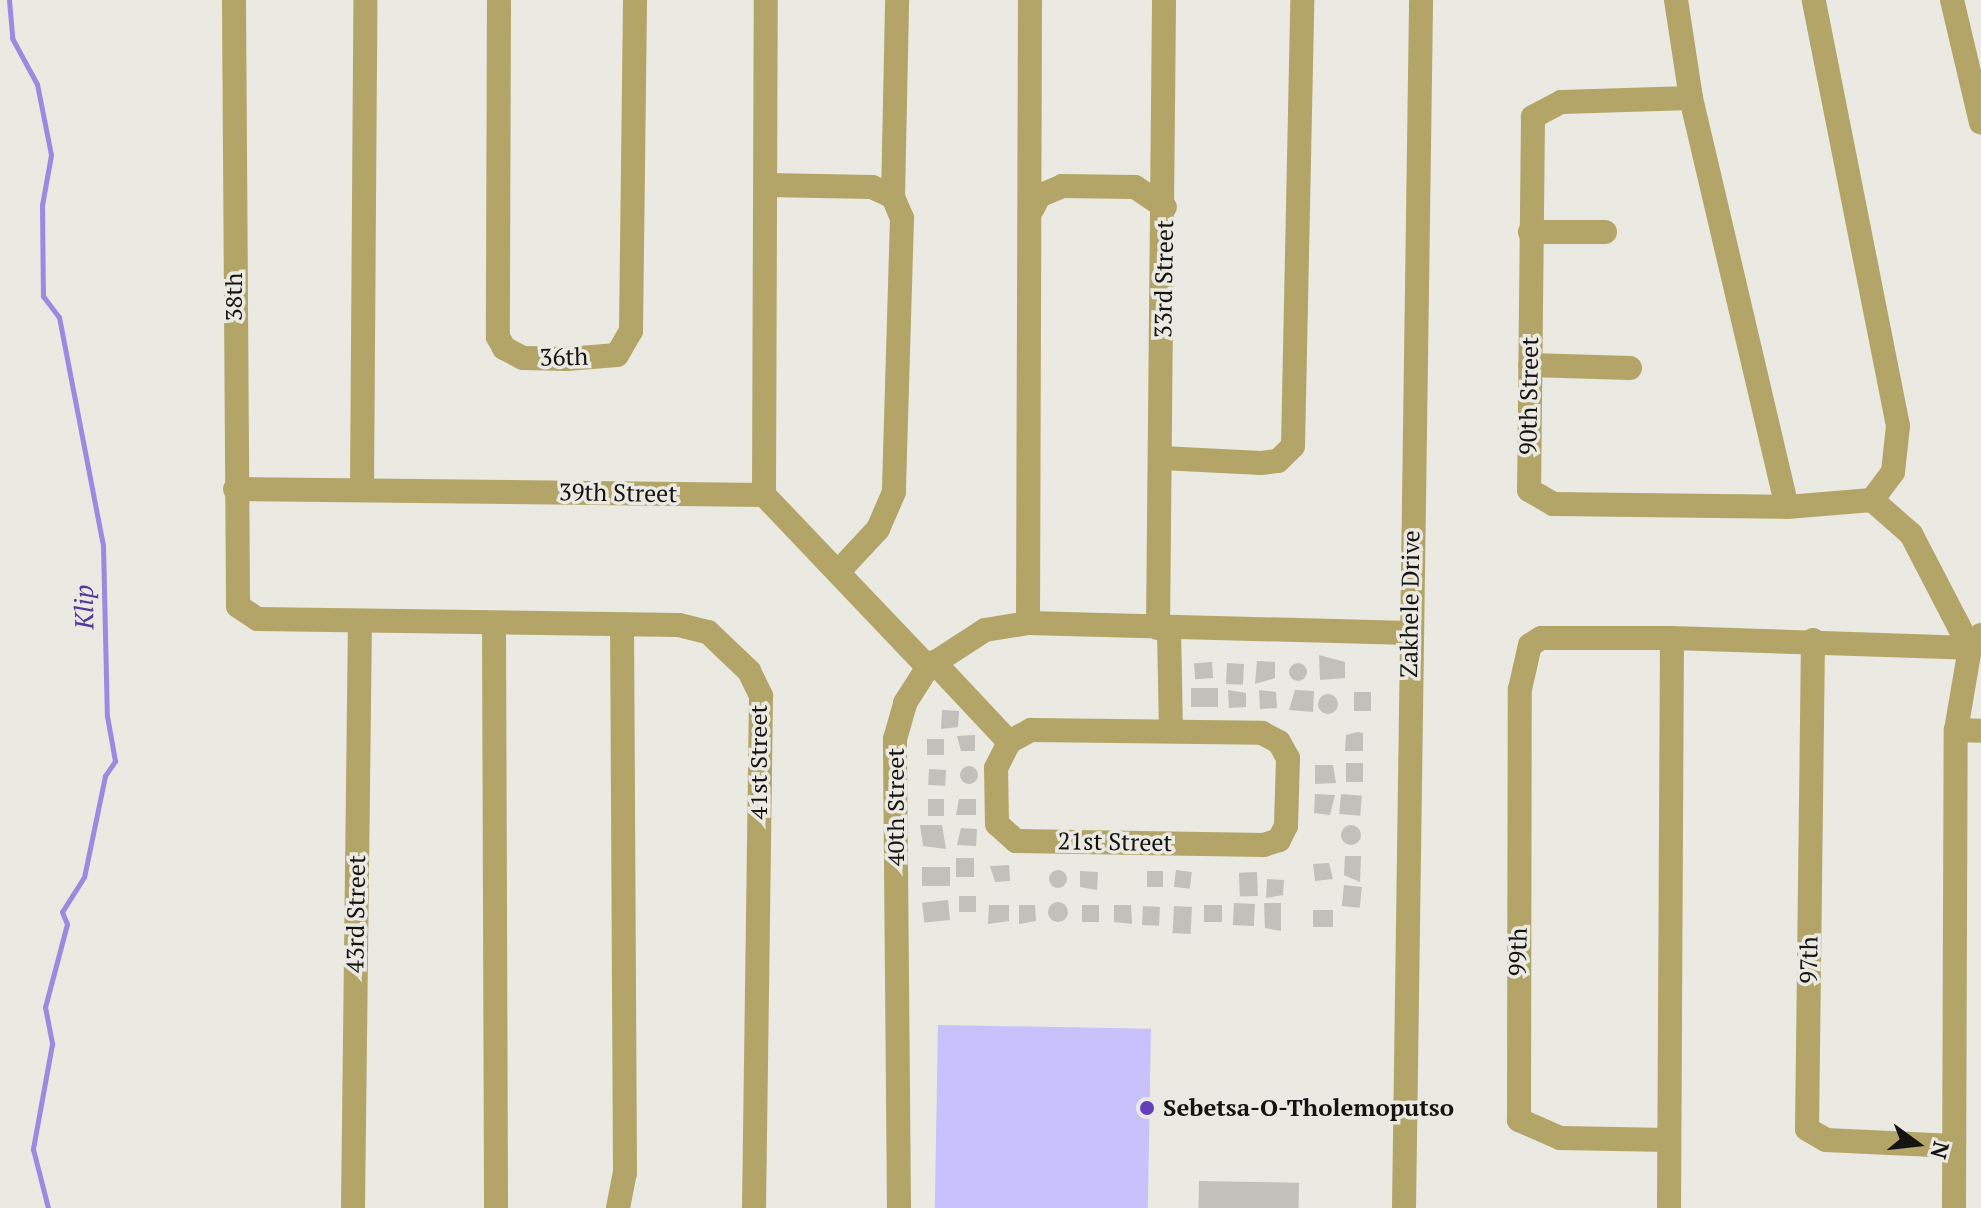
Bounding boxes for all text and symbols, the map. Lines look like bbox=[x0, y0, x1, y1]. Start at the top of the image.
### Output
street label: 33rd Street bbox=[1149, 220, 1179, 338]
street label: 38th bbox=[220, 273, 248, 321]
street label: 90th Street bbox=[1514, 337, 1544, 455]
street label: 36th bbox=[539, 342, 589, 372]
street label: 39th Street bbox=[559, 478, 677, 508]
street label: Zakhele Drive bbox=[1394, 530, 1426, 678]
water label: Klip bbox=[68, 584, 100, 630]
street label: 41st Street bbox=[745, 705, 773, 819]
street label: 40th Street bbox=[882, 748, 910, 866]
street label: 21st Street bbox=[1057, 827, 1173, 857]
street label: 43rd Street bbox=[341, 855, 371, 973]
street label: 99th bbox=[1503, 927, 1533, 977]
street label: 97th bbox=[1794, 936, 1824, 984]
place label: Sebetsa-O-Tholemoputso bbox=[1163, 1094, 1454, 1122]
marker: Sebetsa-O-Tholemoputso bbox=[1138, 1099, 1156, 1117]
north arrow bbox=[1877, 1104, 1957, 1184]
text: N bbox=[1924, 1139, 1957, 1162]

